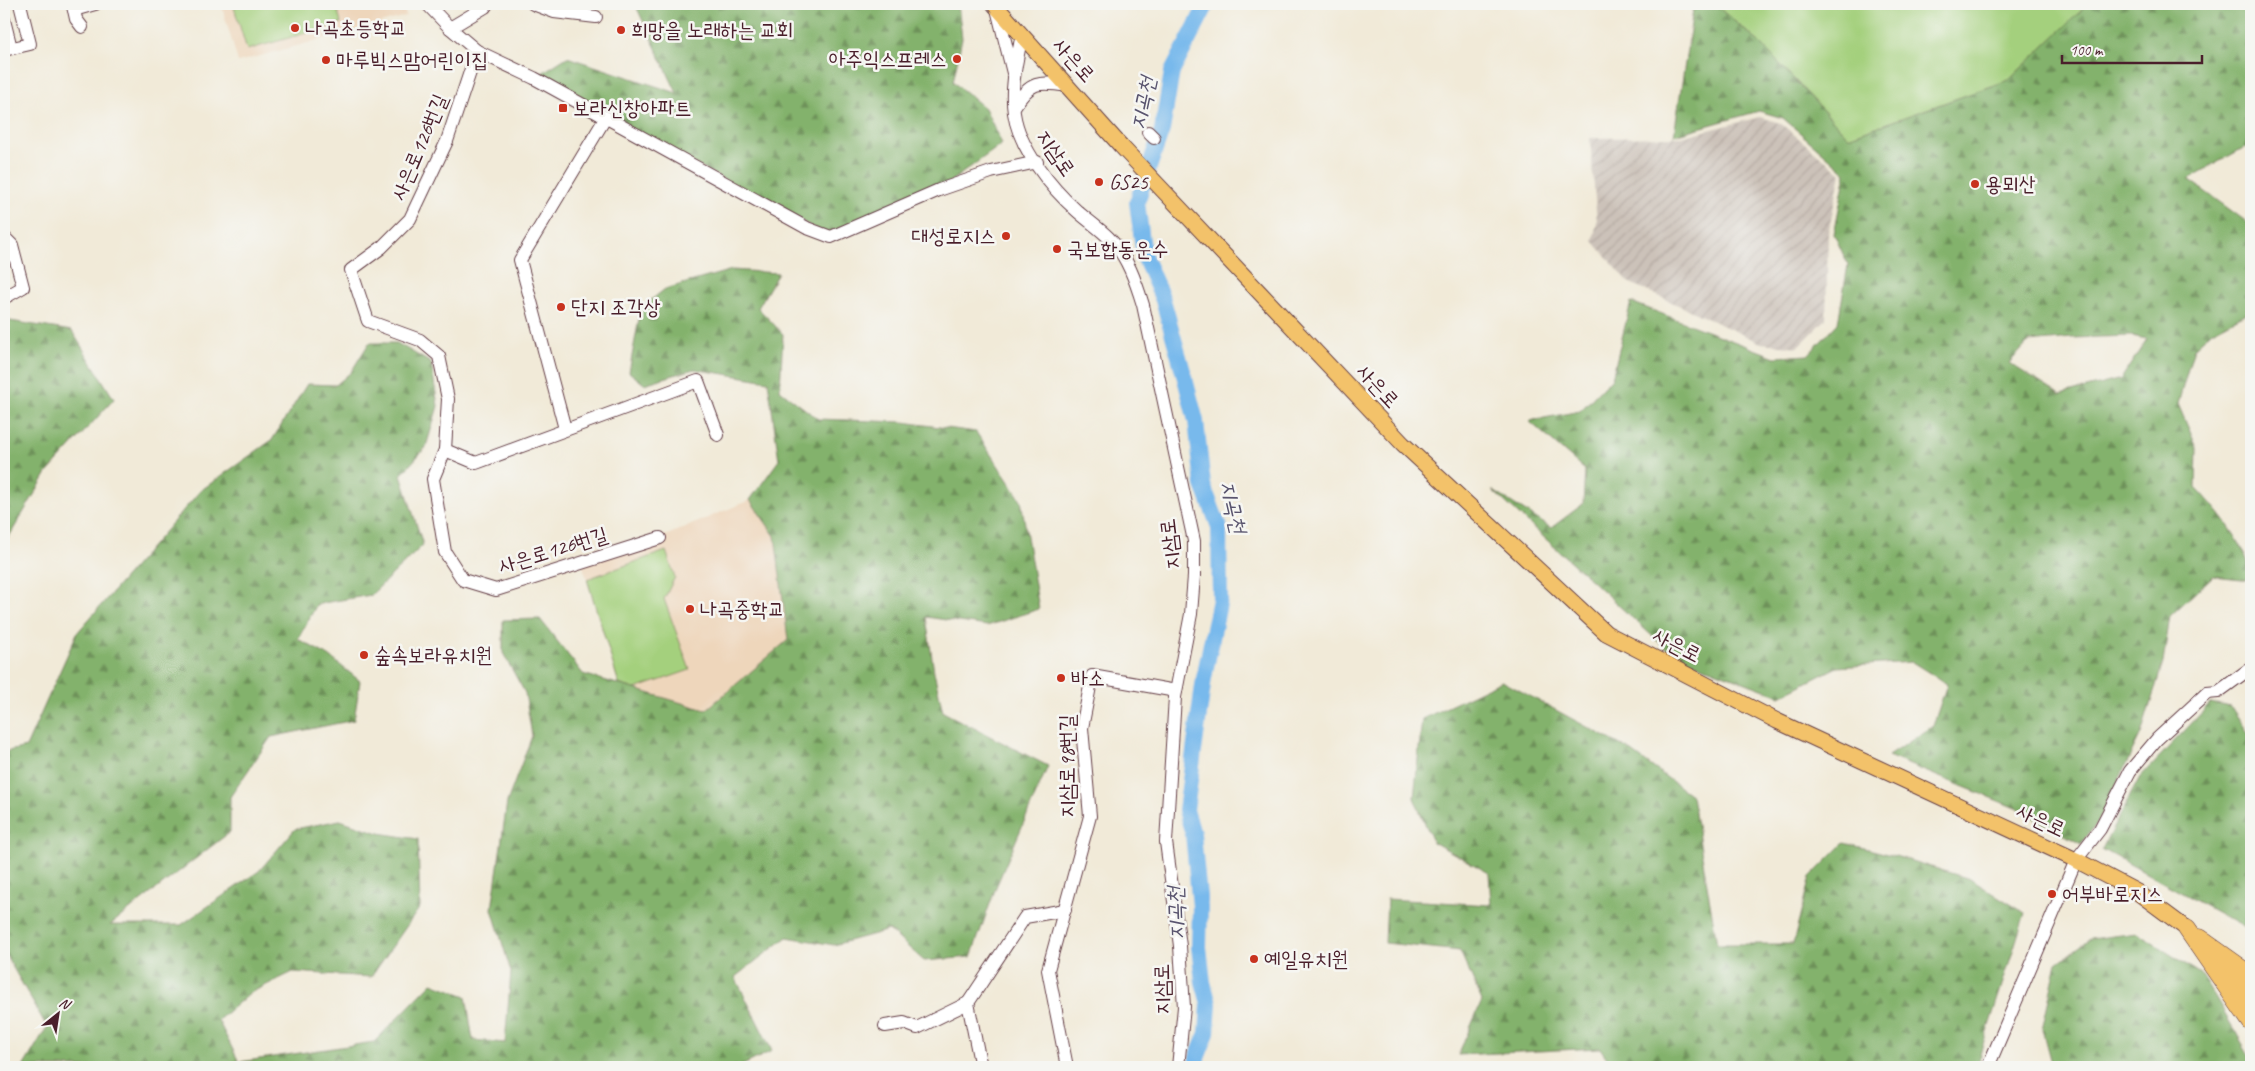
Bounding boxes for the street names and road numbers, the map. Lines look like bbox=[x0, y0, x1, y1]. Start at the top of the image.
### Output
street label: 사은로 bbox=[1047, 32, 1101, 88]
street label: 사은로126번길 bbox=[385, 90, 453, 204]
street label: 지삼로 bbox=[1031, 125, 1081, 181]
street label: 사은로 bbox=[1351, 359, 1405, 413]
street label: 지삼로 bbox=[1154, 517, 1186, 571]
street label: 사은로126번길 bbox=[495, 521, 611, 579]
street label: 사은로 bbox=[1649, 622, 1705, 668]
street label: 지삼로98번길 bbox=[1054, 714, 1080, 818]
street label: 사은로 bbox=[2013, 798, 2069, 842]
street label: 지삼로 bbox=[1149, 963, 1175, 1015]

